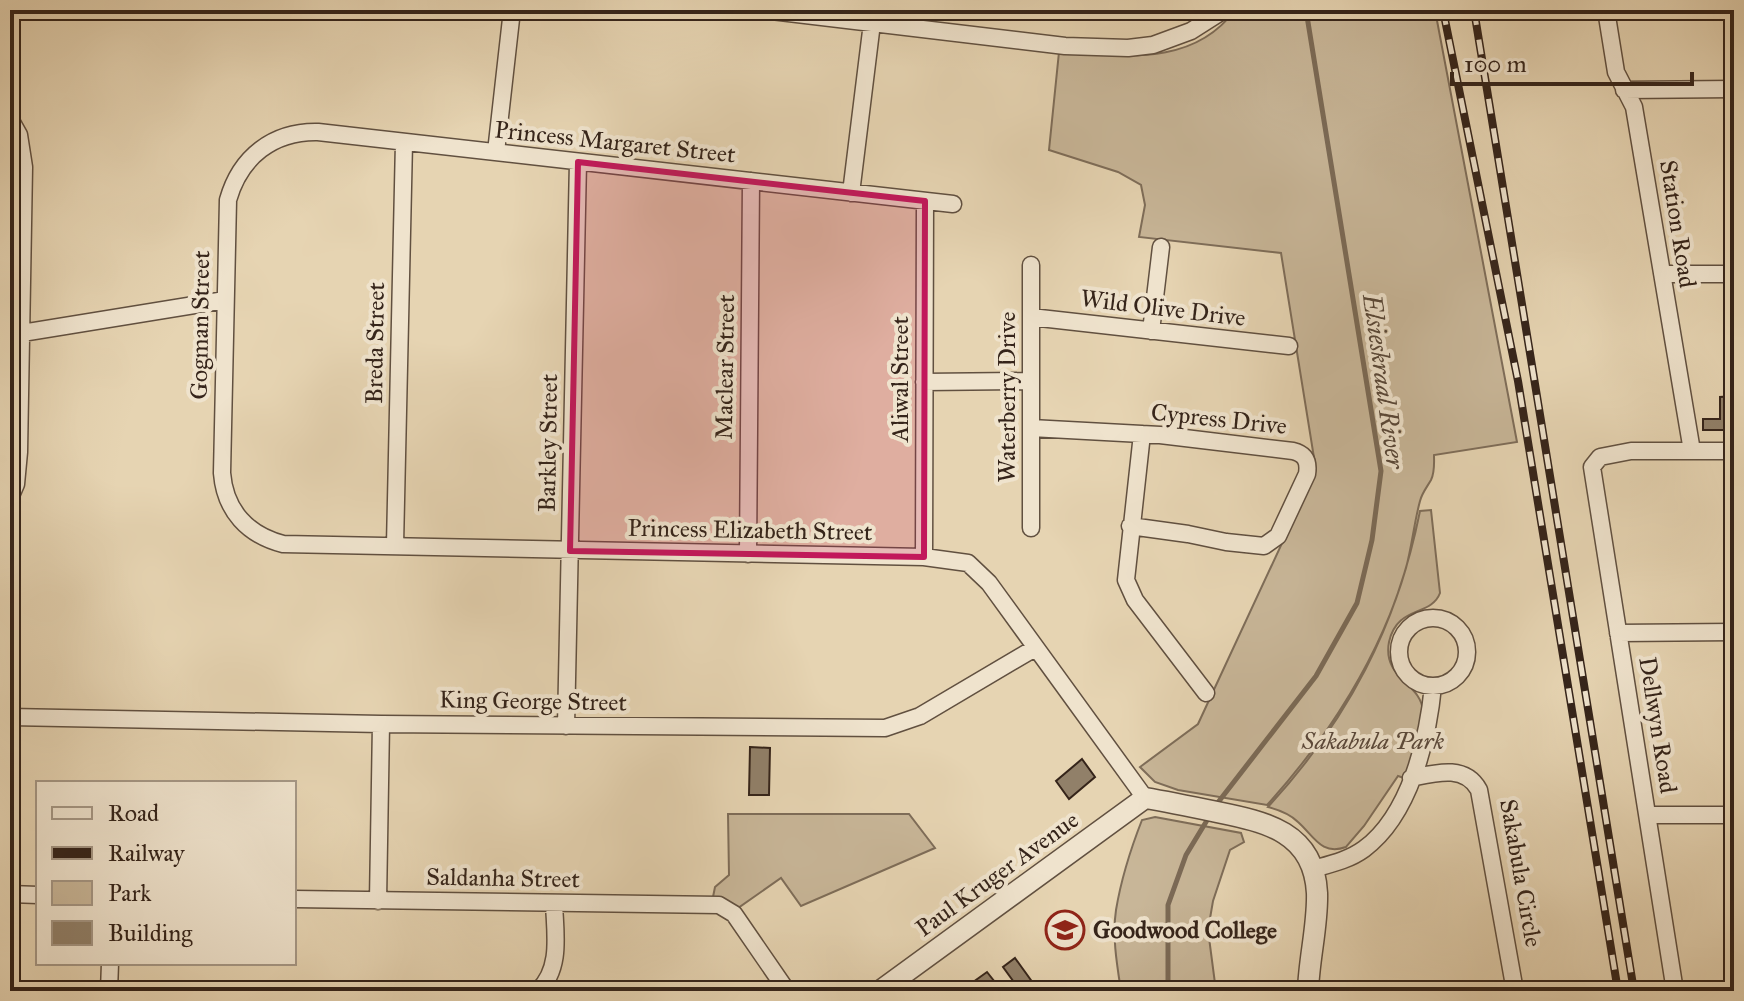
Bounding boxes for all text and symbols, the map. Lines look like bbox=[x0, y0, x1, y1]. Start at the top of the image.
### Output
scale bar bbox=[1452, 36, 1692, 86]
text: 100 m bbox=[1464, 49, 1527, 79]
street label: Princess Margaret Street bbox=[493, 114, 738, 170]
street label: Station Road bbox=[1653, 158, 1703, 290]
street label: Gogman Street bbox=[184, 250, 216, 400]
street label: Breda Street bbox=[359, 281, 391, 404]
street label: Wild Olive Drive bbox=[1079, 283, 1247, 333]
water label: Elsieskraal River bbox=[1356, 291, 1412, 472]
street label: Maclear Street bbox=[709, 294, 741, 440]
street label: Waterberry Drive bbox=[992, 312, 1022, 482]
street label: Aliwal Street bbox=[885, 315, 915, 443]
street label: Barkley Street bbox=[532, 373, 564, 512]
street label: Cypress Drive bbox=[1150, 397, 1288, 441]
street label: Princess Elizabeth Street bbox=[627, 513, 873, 547]
street label: Dellwyn Road bbox=[1632, 655, 1684, 795]
street label: King George Street bbox=[439, 684, 628, 718]
park label: Sakabula Park bbox=[1301, 726, 1445, 756]
legend bbox=[36, 781, 296, 965]
street label: Sakabula Circle bbox=[1493, 797, 1549, 949]
text: Road bbox=[108, 798, 159, 828]
street label: Paul Kruger Avenue bbox=[910, 805, 1084, 943]
text: Railway bbox=[108, 838, 185, 868]
street label: Saldanha Street bbox=[426, 862, 581, 894]
text: Park bbox=[108, 878, 152, 908]
school or university icon: Goodwood College bbox=[1044, 909, 1086, 951]
place label: Goodwood College bbox=[1093, 915, 1277, 945]
text: Building bbox=[108, 918, 193, 948]

